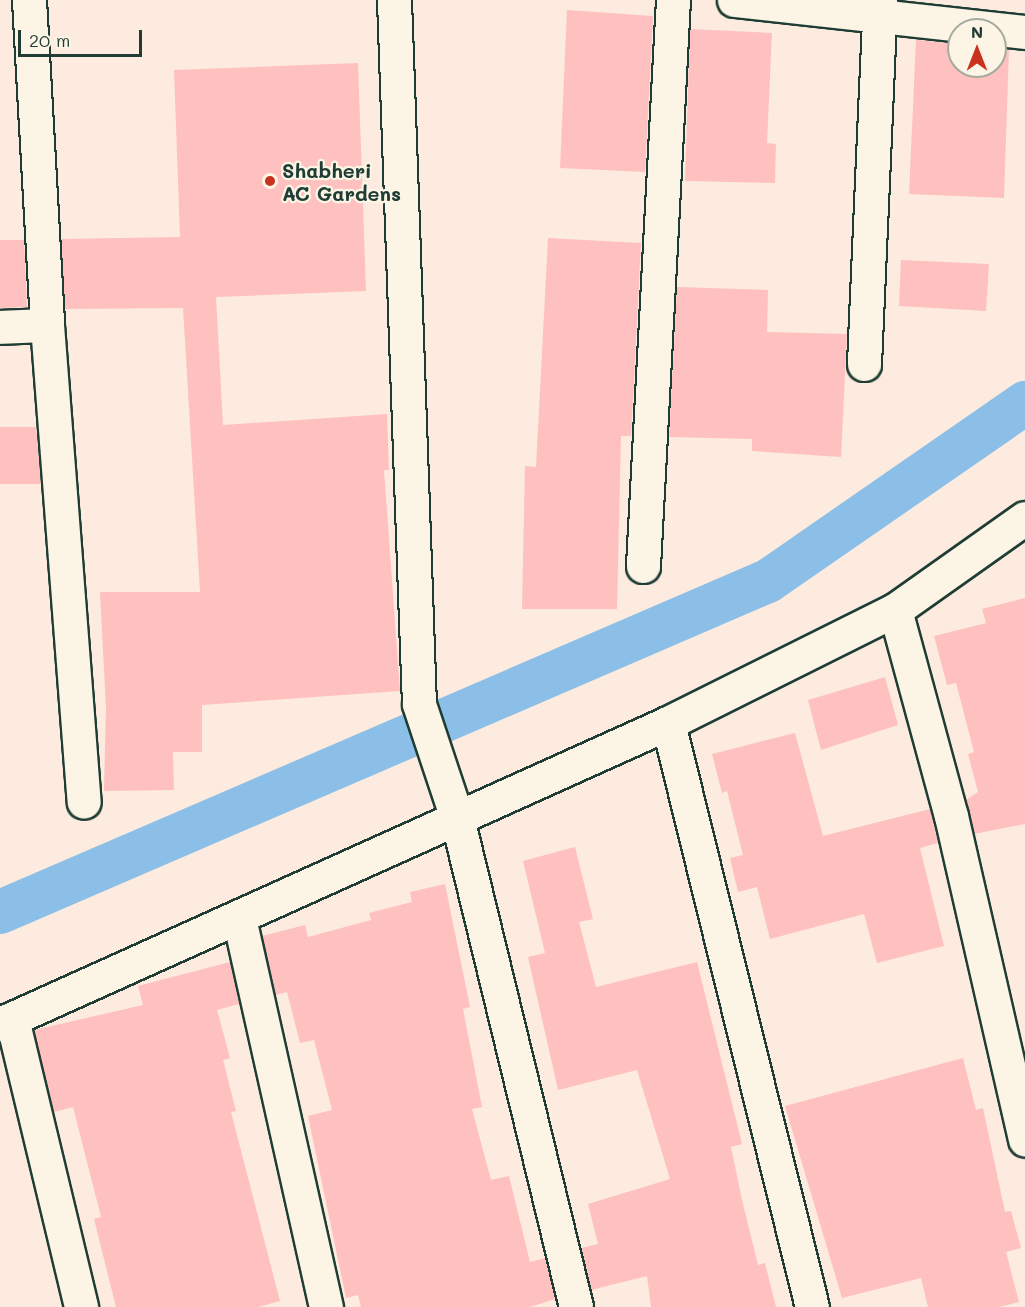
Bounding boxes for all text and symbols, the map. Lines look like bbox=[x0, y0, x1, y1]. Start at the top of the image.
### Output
scale bar bbox=[21, 18, 146, 56]
north arrow bbox=[947, 18, 1007, 78]
text: N bbox=[971, 21, 983, 42]
text: 20 m bbox=[29, 28, 70, 52]
place label: Shabheri AC Gardens bbox=[282, 158, 401, 205]
marker: Shabheri AC Gardens bbox=[263, 174, 277, 188]

